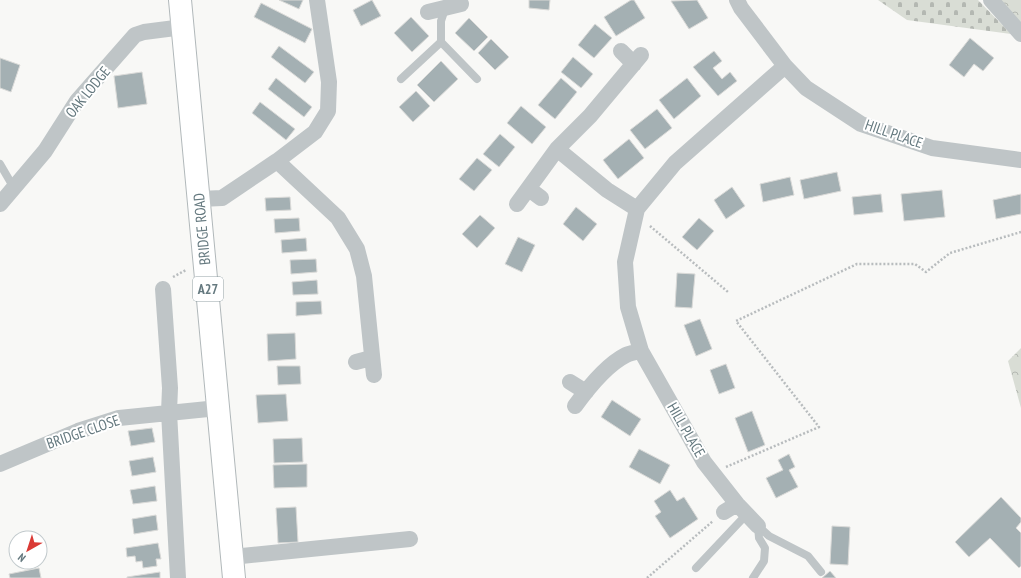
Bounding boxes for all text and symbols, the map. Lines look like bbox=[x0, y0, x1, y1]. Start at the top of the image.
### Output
street label: OAK LODGE bbox=[61, 62, 114, 121]
street label: HILL PLACE bbox=[863, 115, 926, 152]
street label: BRIDGE ROAD bbox=[189, 192, 214, 266]
road number: A27 bbox=[193, 277, 223, 301]
street label: HILL PLACE bbox=[663, 399, 710, 460]
street label: BRIDGE CLOSE bbox=[44, 410, 122, 453]
north arrow bbox=[8, 530, 48, 570]
text: N bbox=[15, 550, 28, 565]

